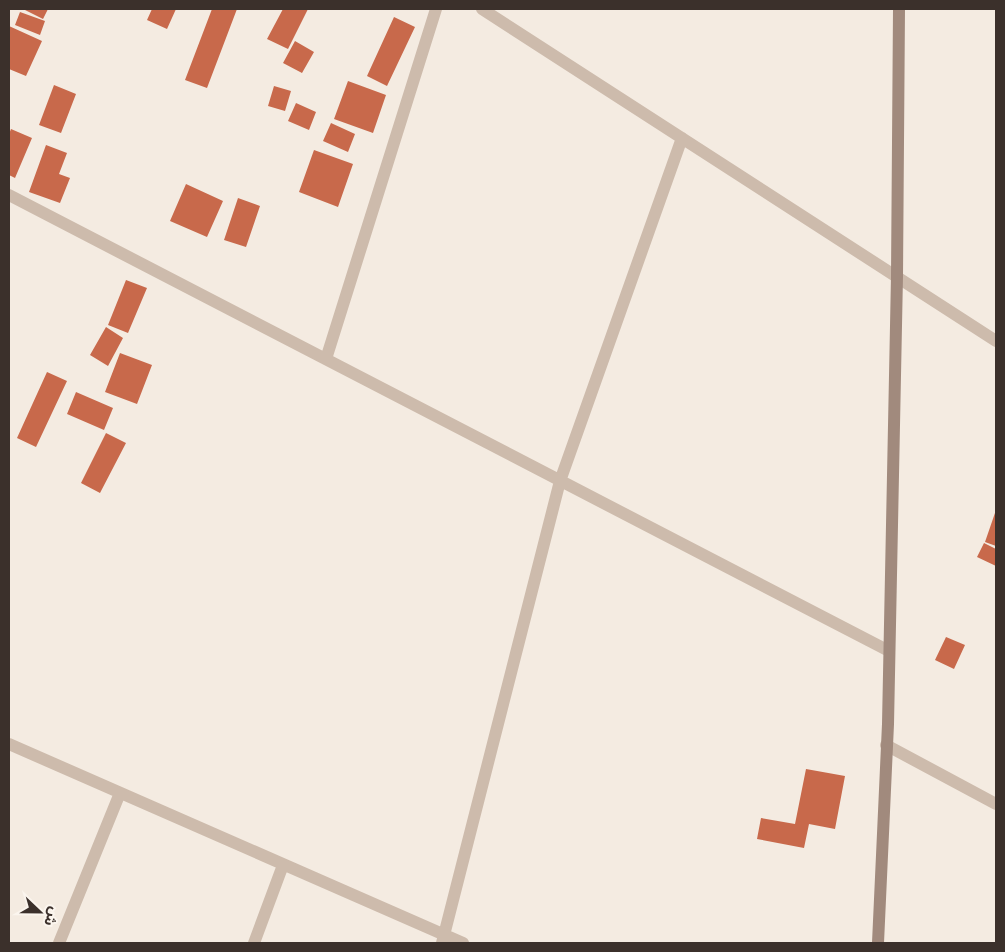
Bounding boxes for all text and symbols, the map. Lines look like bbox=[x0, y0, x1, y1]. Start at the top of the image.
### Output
north arrow bbox=[15, 887, 65, 937]
text: ش bbox=[41, 905, 64, 929]

